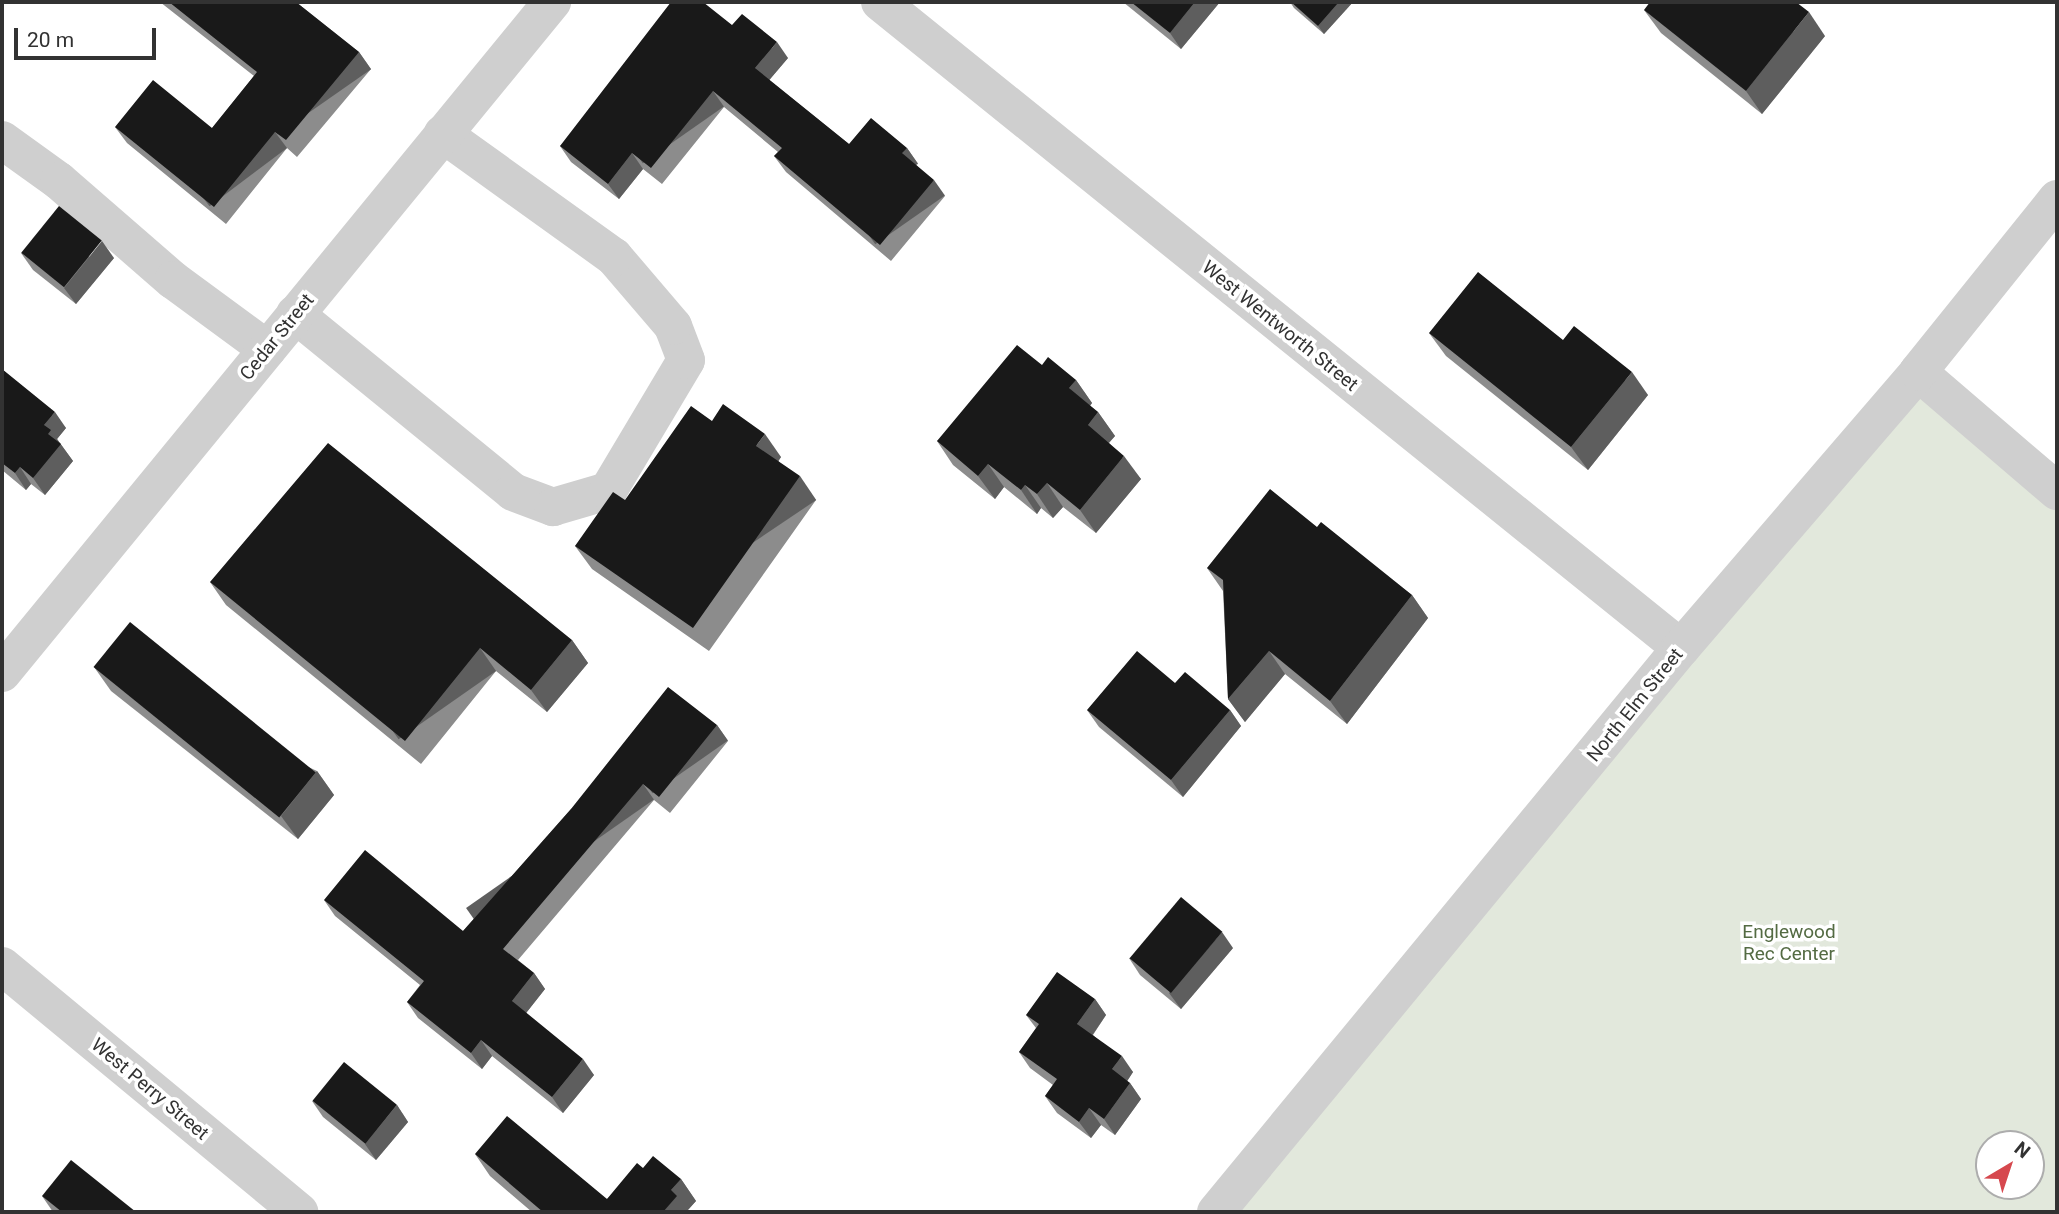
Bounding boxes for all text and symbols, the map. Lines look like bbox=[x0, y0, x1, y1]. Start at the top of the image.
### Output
scale bar bbox=[18, 14, 159, 58]
text: 20 m bbox=[27, 28, 74, 52]
street label: West Wentworth Street bbox=[1197, 256, 1363, 396]
street label: Cedar Street bbox=[235, 289, 319, 385]
street label: North Elm Street bbox=[1582, 644, 1688, 766]
park label: Englewood Rec Center bbox=[1742, 921, 1836, 965]
street label: West Perry Street bbox=[87, 1033, 213, 1145]
north arrow bbox=[1975, 1130, 2045, 1200]
text: N bbox=[2010, 1137, 2035, 1163]

